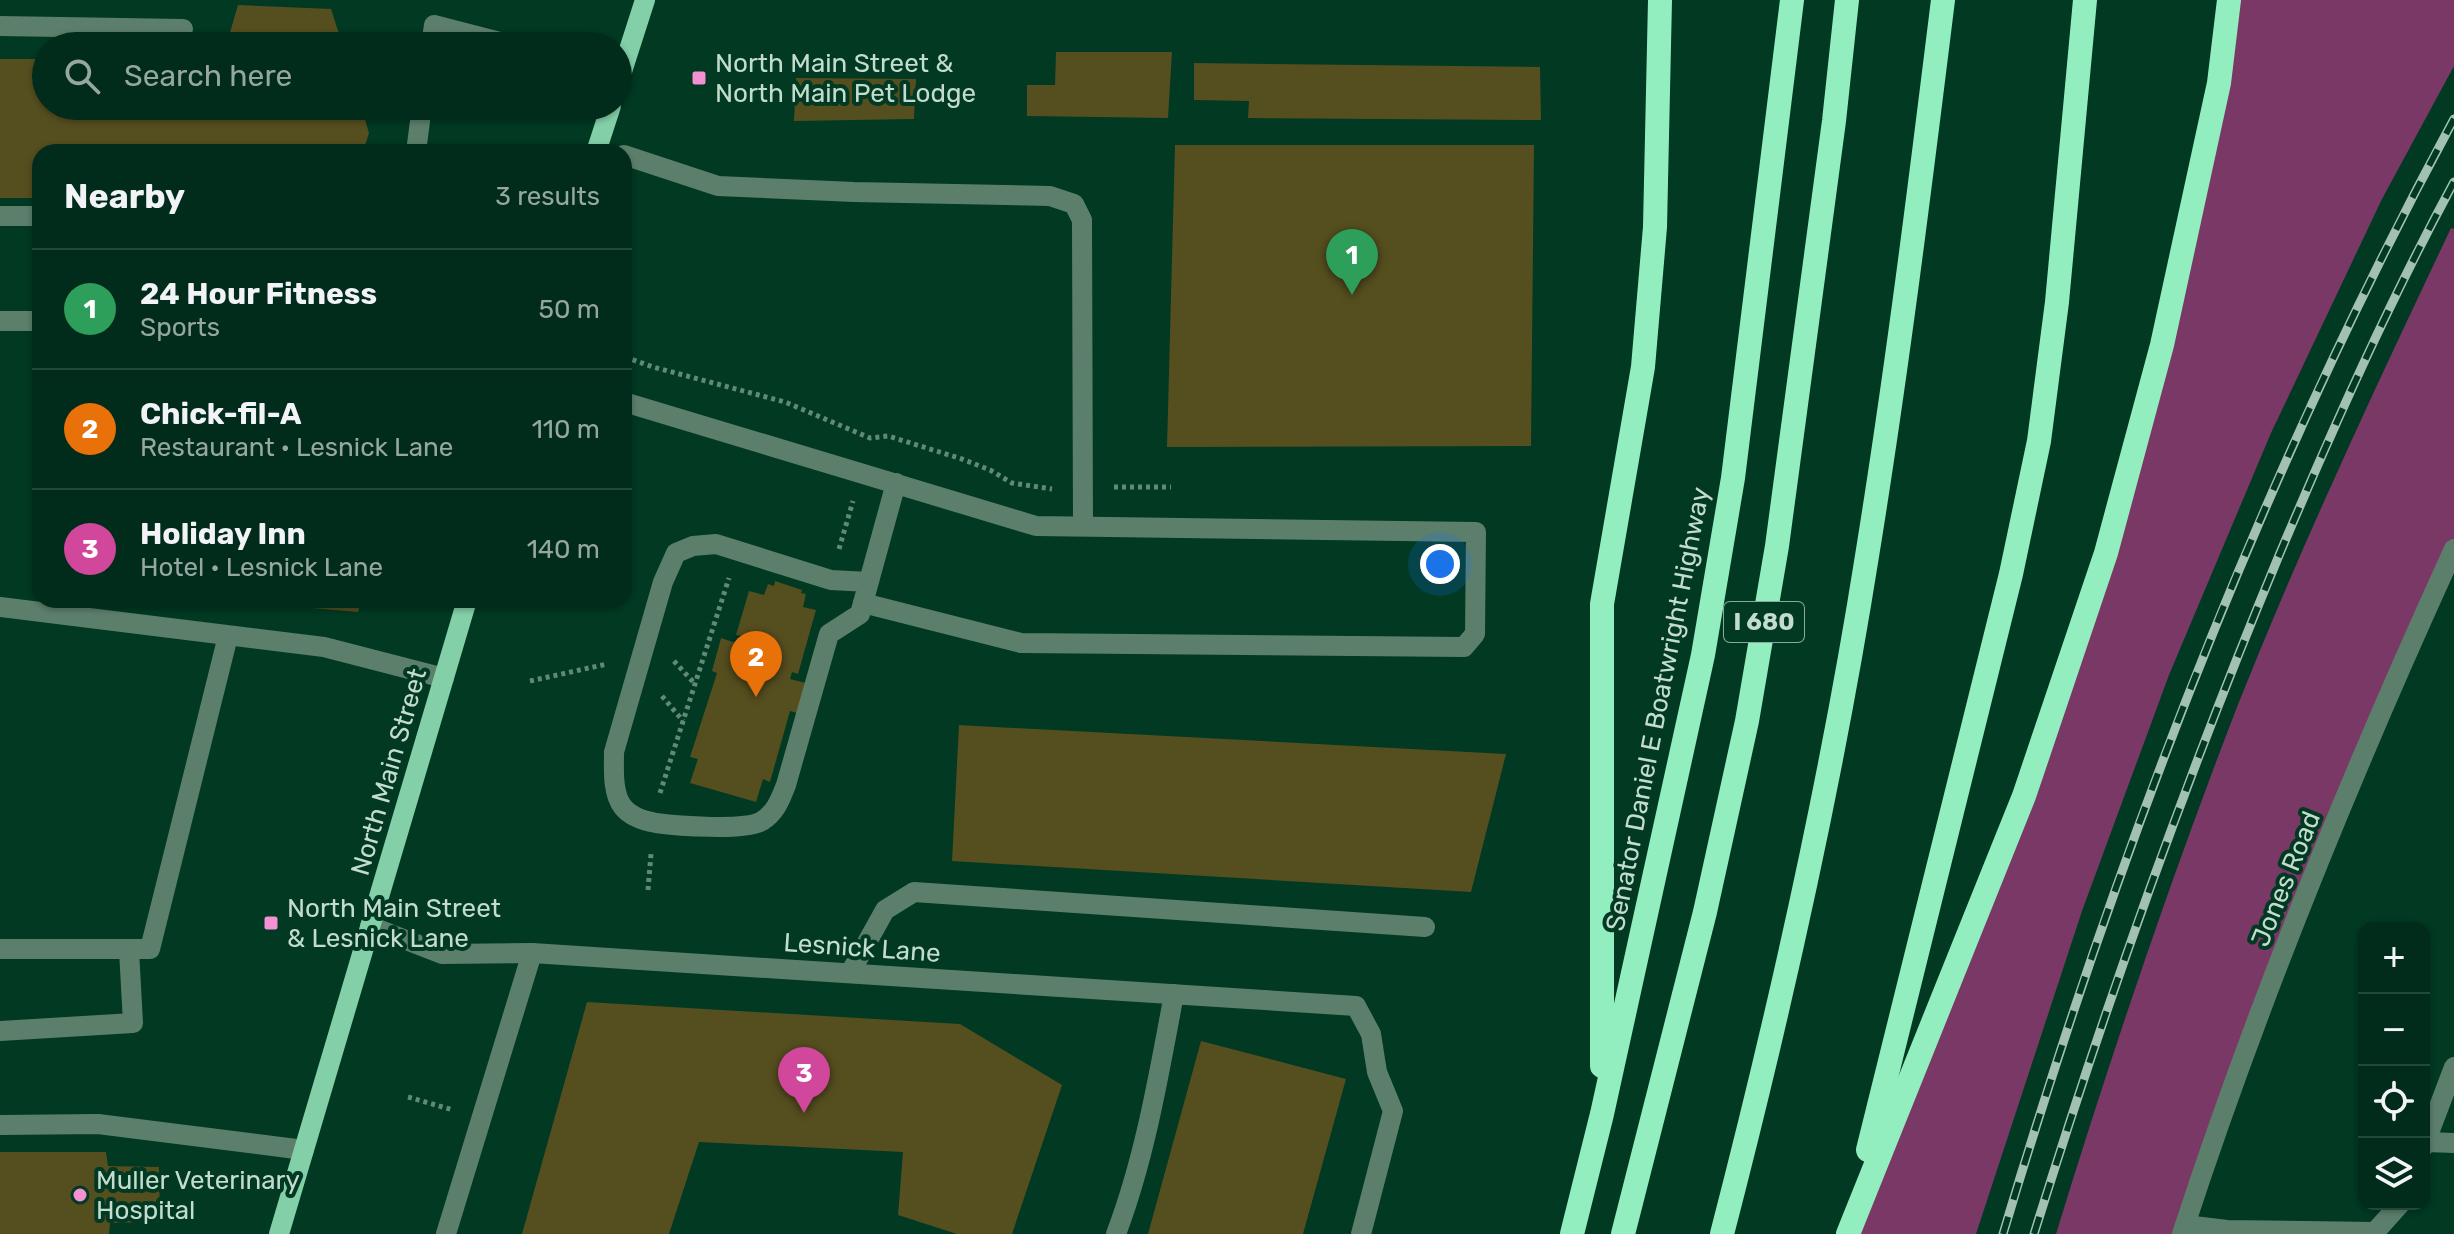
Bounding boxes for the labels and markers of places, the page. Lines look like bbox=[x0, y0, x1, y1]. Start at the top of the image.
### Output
place label: North Main Street & North Main Pet Lodge bbox=[715, 48, 976, 109]
marker: North Main Street & North Main Pet Lodge bbox=[690, 69, 708, 87]
pin: 1 bbox=[1326, 229, 1378, 295]
pin: 2 bbox=[730, 631, 782, 697]
place label: North Main Street & Lesnick Lane bbox=[287, 893, 501, 954]
marker: North Main Street & Lesnick Lane bbox=[262, 914, 280, 932]
pin: 3 bbox=[778, 1047, 830, 1113]
place label: Muller Veterinary Hospital bbox=[96, 1165, 300, 1226]
marker: Muller Veterinary Hospital bbox=[71, 1186, 89, 1204]

